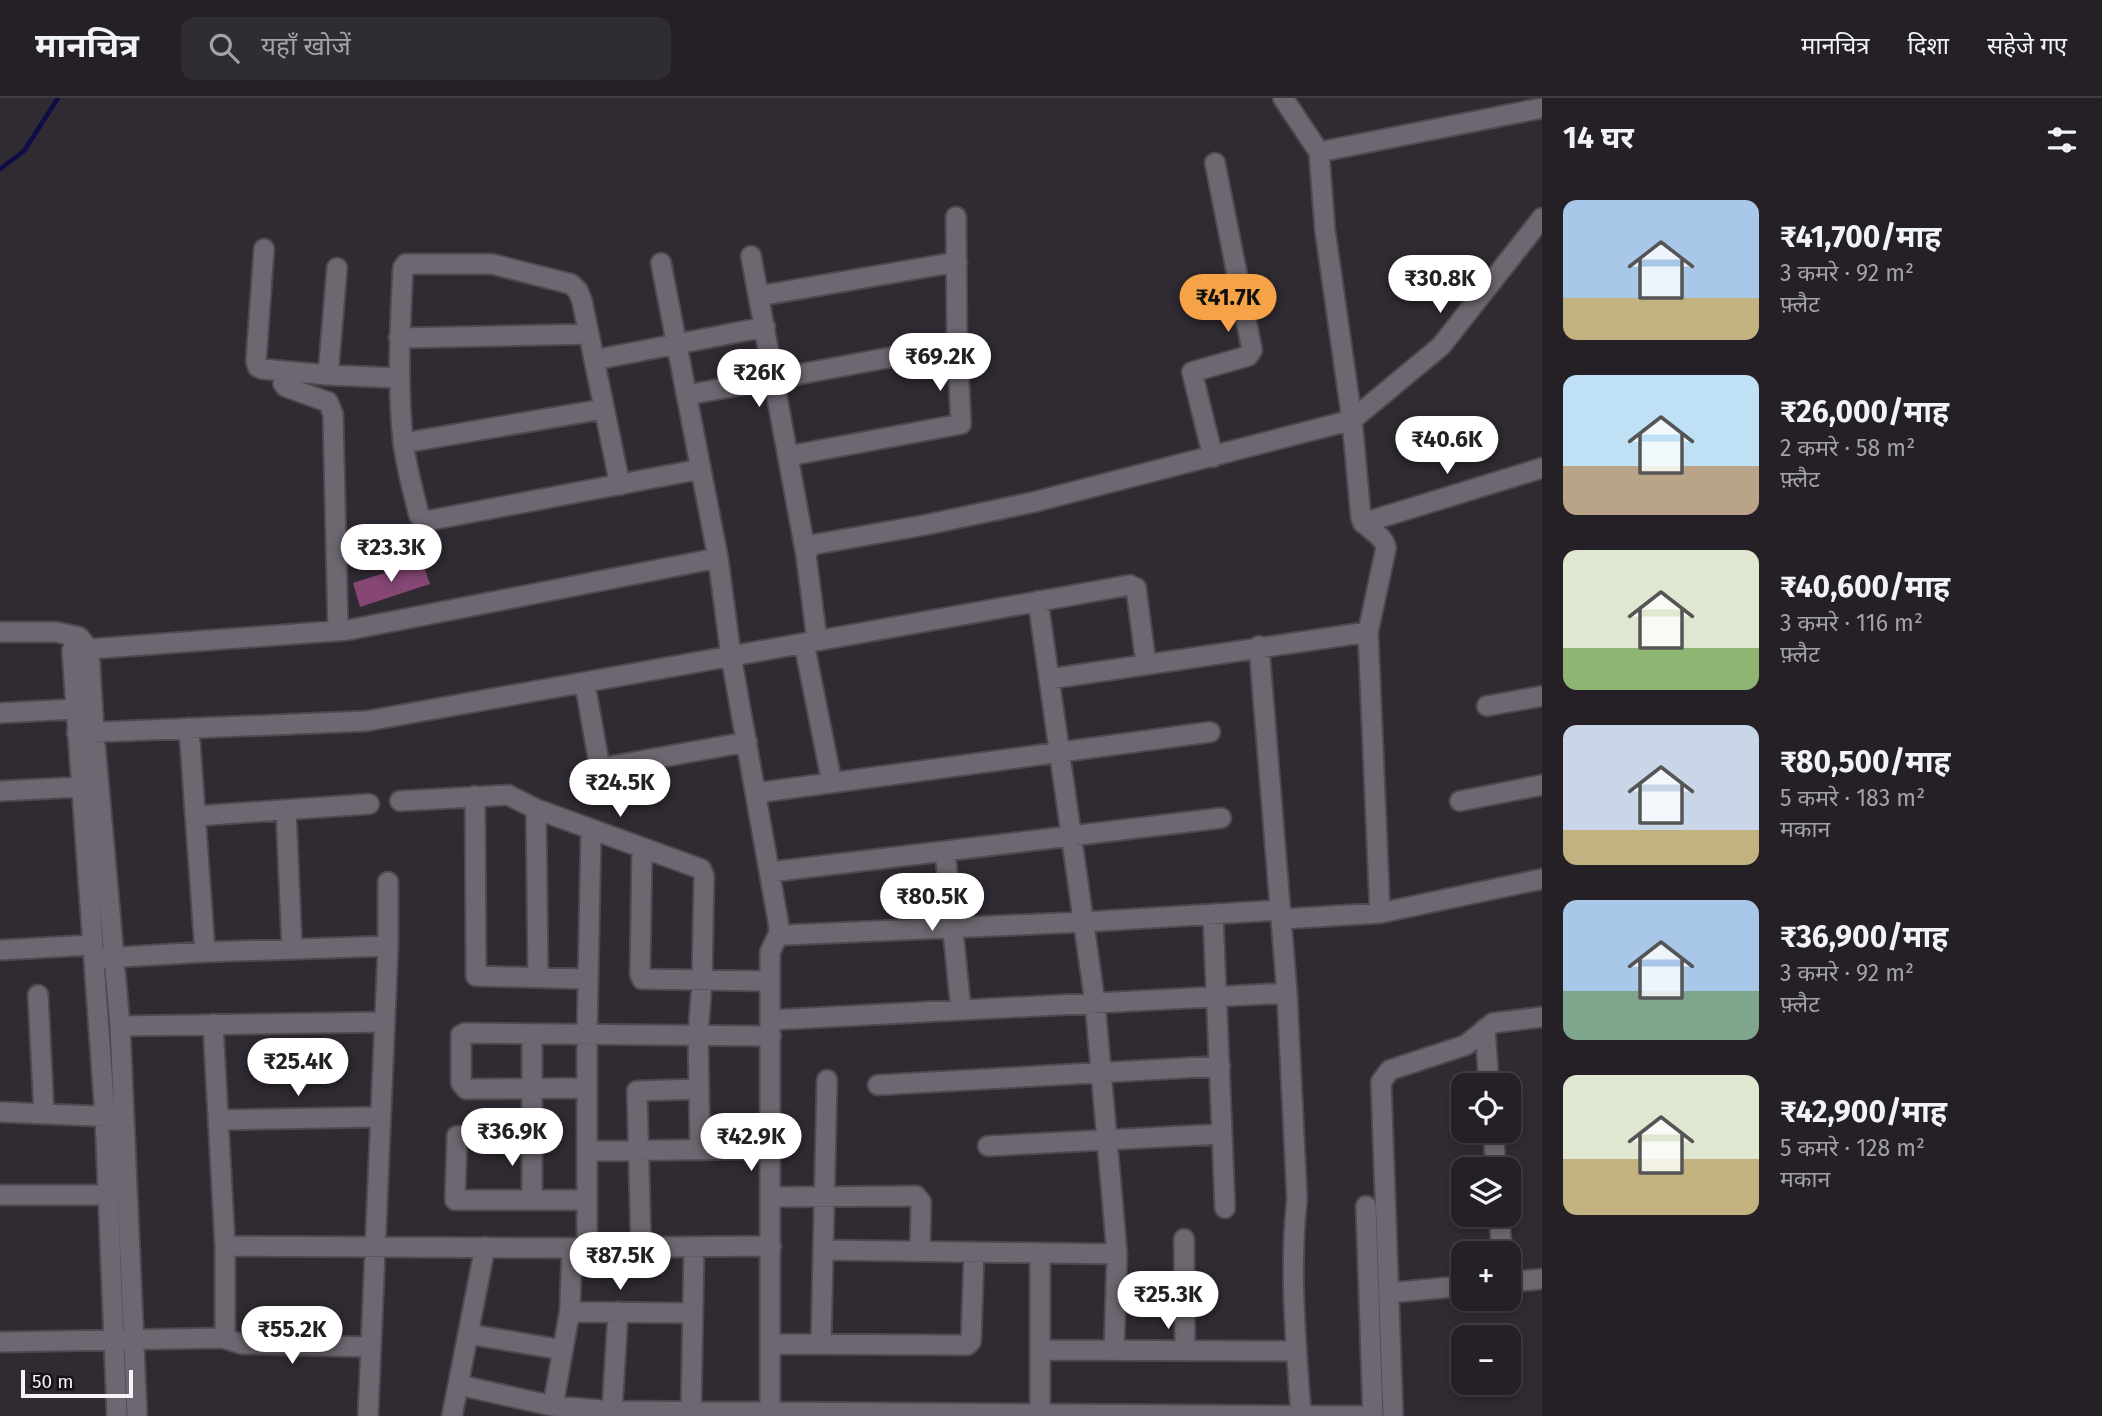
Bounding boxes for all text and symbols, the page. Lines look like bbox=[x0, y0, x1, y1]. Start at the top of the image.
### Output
search box bbox=[181, 17, 671, 80]
text: मानचित्र bbox=[35, 26, 139, 66]
icon: search bbox=[205, 29, 243, 67]
text: यहाँ खोजें bbox=[261, 31, 351, 62]
text: मानचित्र bbox=[1801, 32, 1870, 60]
text: दिशा bbox=[1908, 32, 1949, 60]
text: सहेजे गए bbox=[1987, 32, 2067, 60]
text: 14 घर bbox=[1563, 120, 1634, 156]
icon: filters bbox=[2043, 121, 2081, 159]
text: ₹41,700/माह bbox=[1780, 219, 1941, 255]
icon: home bbox=[1619, 228, 1703, 312]
pin: ₹30.8K bbox=[1383, 256, 1497, 315]
text: 3 कमरे · 92 m² bbox=[1780, 259, 1914, 287]
text: ₹30.8K bbox=[1404, 264, 1476, 292]
pin: ₹41.7K bbox=[1171, 274, 1285, 334]
text: ₹41.7K bbox=[1196, 283, 1260, 311]
text: फ़्लैट bbox=[1780, 290, 1820, 318]
pin: ₹69.2K bbox=[883, 334, 997, 393]
text: ₹69.2K bbox=[905, 342, 975, 370]
pin: ₹26K bbox=[718, 350, 800, 409]
text: ₹26K bbox=[733, 358, 785, 386]
text: ₹26,000/माह bbox=[1780, 394, 1949, 430]
icon: home bbox=[1619, 403, 1703, 487]
pin: ₹40.6K bbox=[1390, 416, 1504, 476]
text: ₹40.6K bbox=[1411, 425, 1483, 453]
text: 2 कमरे · 58 m² bbox=[1780, 434, 1915, 462]
text: फ़्लैट bbox=[1780, 465, 1820, 493]
pin: ₹23.3K bbox=[334, 524, 448, 584]
text: ₹23.3K bbox=[357, 533, 425, 561]
text: ₹40,600/माह bbox=[1780, 569, 1950, 605]
icon: home bbox=[1619, 578, 1703, 662]
text: 3 कमरे · 116 m² bbox=[1780, 609, 1923, 637]
text: फ़्लैट bbox=[1780, 640, 1820, 668]
text: ₹80,500/माह bbox=[1780, 744, 1951, 780]
icon: home bbox=[1619, 753, 1703, 837]
pin: ₹24.5K bbox=[563, 760, 677, 819]
text: ₹24.5K bbox=[585, 768, 655, 796]
text: 5 कमरे · 183 m² bbox=[1780, 784, 1925, 812]
text: मकान bbox=[1780, 815, 1830, 843]
pin: ₹80.5K bbox=[875, 874, 989, 933]
text: ₹80.5K bbox=[896, 882, 968, 910]
text: ₹36,900/माह bbox=[1780, 919, 1948, 955]
icon: home bbox=[1619, 928, 1703, 1012]
text: 3 कमरे · 92 m² bbox=[1780, 959, 1914, 987]
text: फ़्लैट bbox=[1780, 990, 1820, 1018]
pin: ₹25.4K bbox=[241, 1038, 355, 1098]
text: ₹25.4K bbox=[263, 1047, 333, 1075]
map controls bbox=[1451, 1073, 1521, 1395]
button: locate bbox=[1451, 1073, 1521, 1143]
text: ₹42,900/माह bbox=[1780, 1094, 1947, 1130]
icon: home bbox=[1619, 1103, 1703, 1187]
pin: ₹36.9K bbox=[455, 1108, 569, 1168]
pin: ₹42.9K bbox=[694, 1114, 808, 1173]
text: ₹36.9K bbox=[477, 1117, 547, 1145]
text: ₹42.9K bbox=[717, 1122, 785, 1150]
text: 5 कमरे · 128 m² bbox=[1780, 1134, 1925, 1162]
button: layers bbox=[1451, 1157, 1521, 1227]
text: मकान bbox=[1780, 1165, 1830, 1193]
pin: ₹87.5K bbox=[563, 1232, 677, 1292]
text: ₹87.5K bbox=[586, 1241, 654, 1269]
button: + bbox=[1451, 1241, 1521, 1311]
pin: ₹25.3K bbox=[1111, 1272, 1225, 1331]
text: ₹25.3K bbox=[1133, 1280, 1203, 1308]
pin: ₹55.2K bbox=[235, 1306, 349, 1366]
text: ₹55.2K bbox=[258, 1315, 326, 1343]
button: − bbox=[1451, 1325, 1521, 1395]
scale bar bbox=[21, 1367, 133, 1399]
text: 50 m bbox=[32, 1370, 73, 1393]

